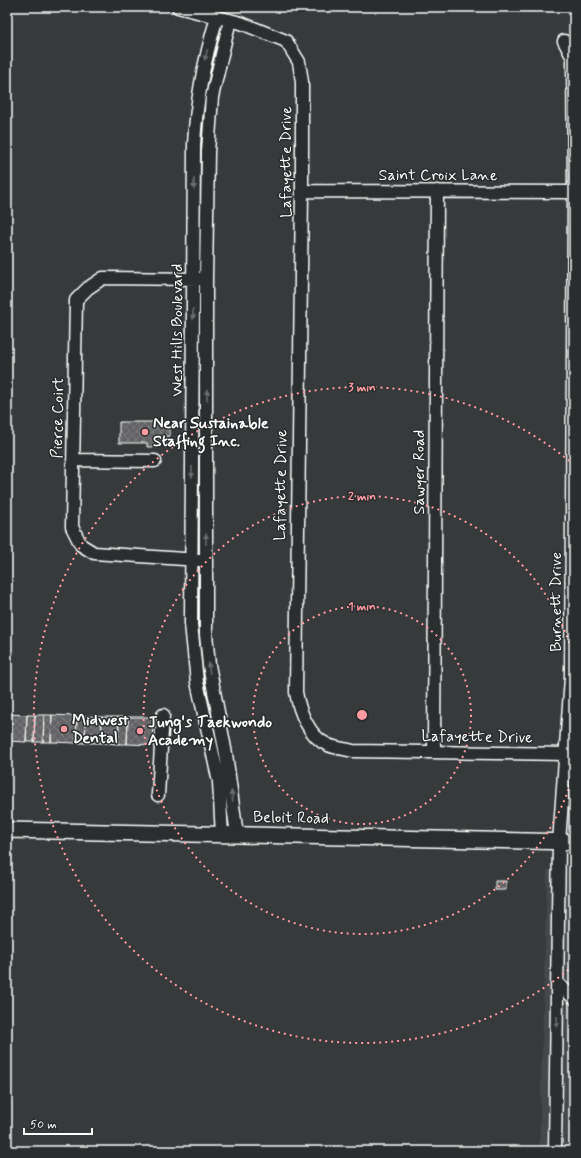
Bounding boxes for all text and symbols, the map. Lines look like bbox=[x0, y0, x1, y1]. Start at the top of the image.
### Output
one-way arrow bbox=[203, 49, 209, 61]
street label: Lafayette Drive bbox=[276, 106, 297, 218]
street label: Saint Croix Lane bbox=[379, 165, 498, 186]
one-way arrow bbox=[191, 178, 197, 191]
street label: West Hills Boulevard bbox=[167, 264, 188, 396]
one-way arrow bbox=[190, 308, 196, 321]
street label: Pierce Coirt bbox=[47, 377, 69, 459]
text: 3 min bbox=[348, 380, 376, 396]
one-way arrow bbox=[204, 388, 210, 401]
place label: Near Sustainable Staffing Inc. bbox=[153, 413, 269, 454]
marker: Near Sustainable Staffing Inc. bbox=[140, 427, 150, 437]
street label: Lafayette Drive bbox=[270, 429, 292, 541]
street label: Sawyer Road bbox=[409, 430, 430, 514]
one-way arrow bbox=[189, 466, 195, 479]
text: 2 min bbox=[348, 489, 376, 505]
one-way arrow bbox=[203, 532, 209, 545]
street label: Burnett Drive bbox=[546, 552, 567, 652]
text: 1 min bbox=[348, 599, 376, 615]
one-way arrow bbox=[206, 662, 212, 675]
centre of rings bbox=[355, 708, 369, 722]
place label: Midwest Dental bbox=[72, 710, 130, 749]
place label: Jung's Taekwondo Academy bbox=[148, 712, 272, 751]
marker: Midwest Dental bbox=[59, 724, 69, 734]
marker: Jung's Taekwondo Academy bbox=[135, 726, 145, 736]
street label: Lafayette Drive bbox=[421, 726, 533, 748]
one-way arrow bbox=[229, 790, 235, 802]
street label: Beloit Road bbox=[253, 807, 329, 829]
one-way arrow bbox=[554, 1016, 560, 1029]
scale bar bbox=[24, 1110, 92, 1136]
text: 50 m bbox=[30, 1117, 57, 1133]

